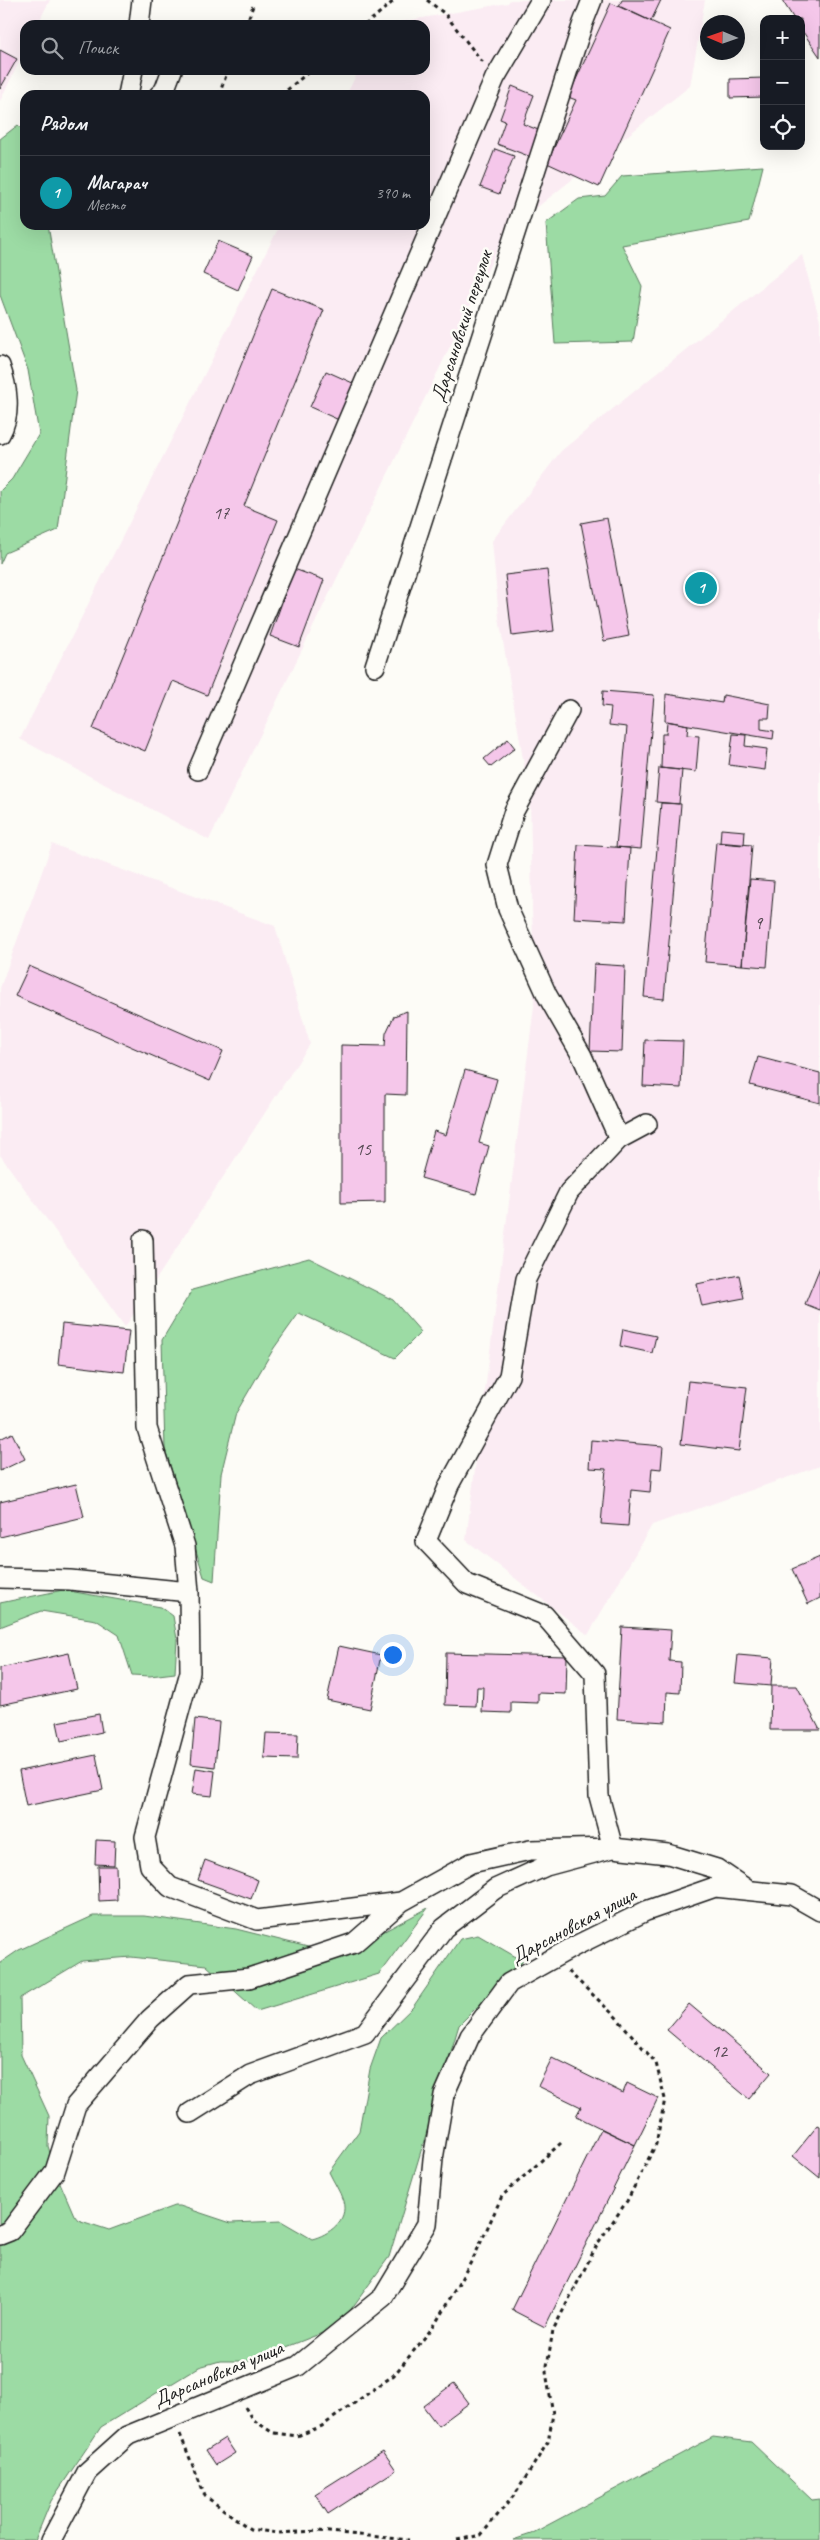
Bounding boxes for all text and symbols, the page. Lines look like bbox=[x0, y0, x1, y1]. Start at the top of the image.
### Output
north arrow bbox=[700, 15, 745, 60]
map controls bbox=[760, 15, 805, 150]
button: + bbox=[760, 15, 805, 60]
search box bbox=[20, 20, 430, 75]
icon: search bbox=[38, 34, 66, 62]
text: Поиск bbox=[78, 36, 118, 60]
button: − bbox=[760, 60, 805, 105]
button: locate bbox=[760, 105, 805, 150]
text: Рядом bbox=[40, 110, 87, 136]
text: Магарач bbox=[87, 171, 147, 195]
text: 1 bbox=[52, 183, 60, 203]
text: 390 m bbox=[376, 183, 410, 203]
text: Место bbox=[87, 195, 125, 215]
street label: Дарсановский переулок bbox=[425, 246, 498, 405]
house number: 17 bbox=[213, 502, 230, 524]
pin: 1 bbox=[685, 569, 717, 607]
house number: 9 bbox=[754, 912, 764, 934]
house number: 15 bbox=[355, 1138, 372, 1160]
your location bbox=[380, 1642, 406, 1668]
street label: Дарсановская улица bbox=[506, 1881, 642, 1969]
house number: 12 bbox=[711, 2040, 729, 2062]
street label: Дарсановская улица bbox=[150, 2334, 289, 2412]

